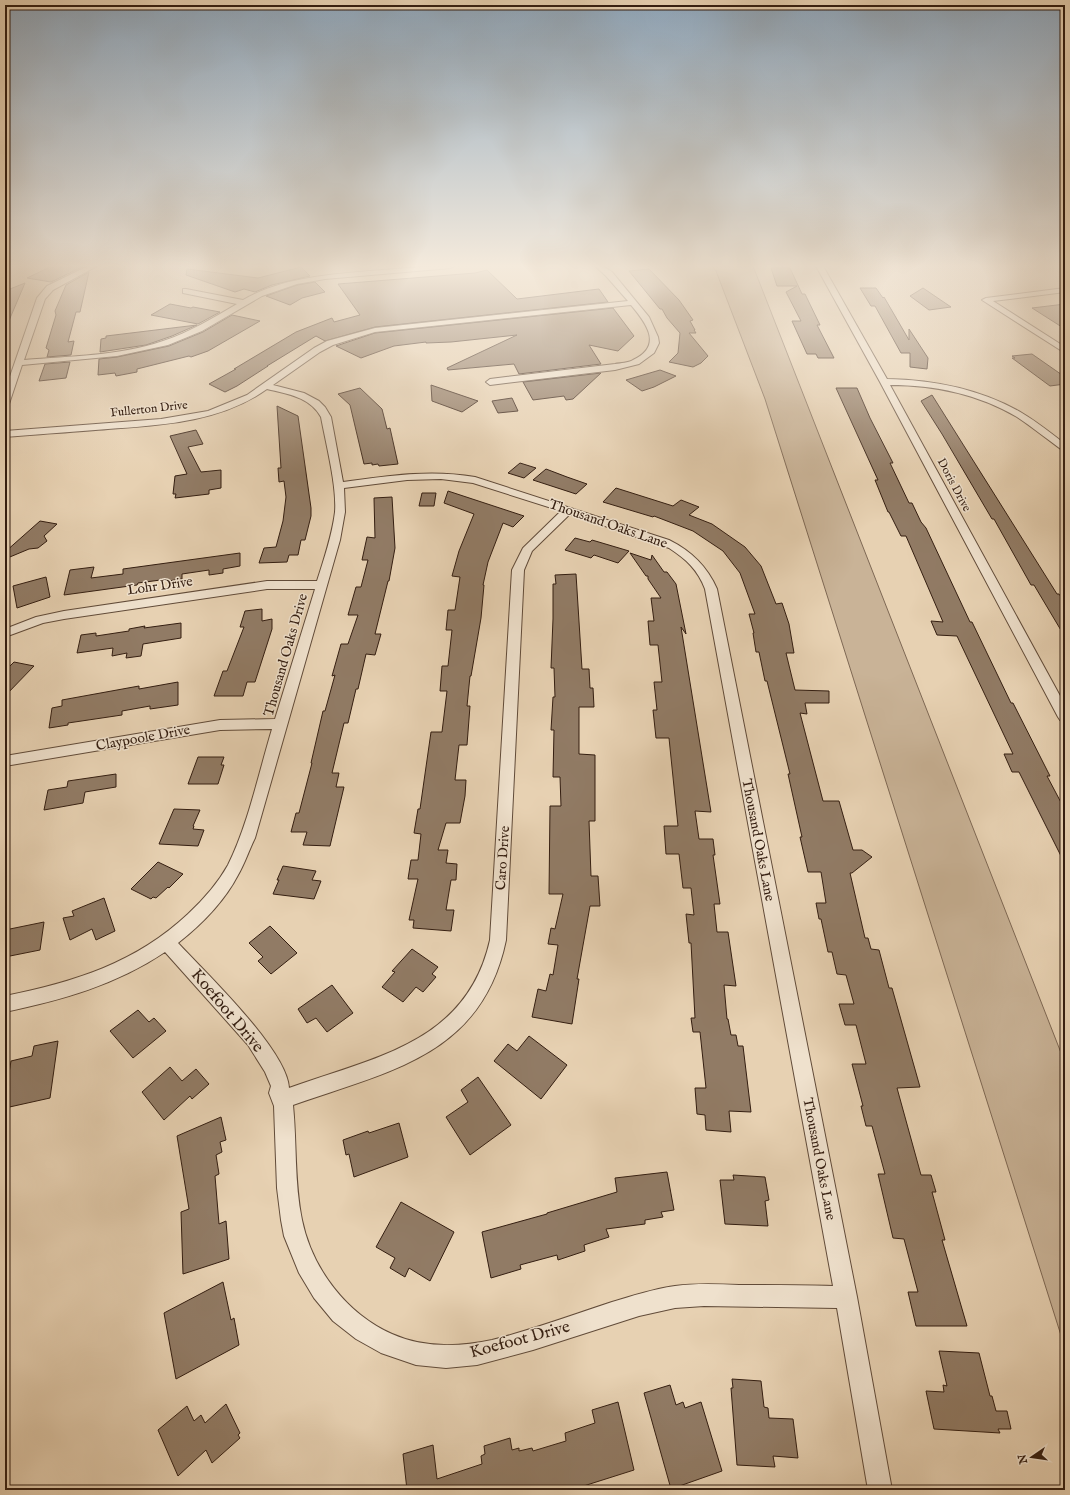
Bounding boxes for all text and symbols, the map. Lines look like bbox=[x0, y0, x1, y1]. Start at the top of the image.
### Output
street label: Fullerton Drive bbox=[110, 397, 189, 421]
street label: Doris Drive bbox=[934, 456, 975, 515]
street label: Thousand Oaks Lane bbox=[546, 495, 670, 553]
street label: Lohr Drive bbox=[126, 572, 194, 599]
street label: Thousand Oaks Drive bbox=[260, 591, 312, 719]
street label: Claypoole Drive bbox=[95, 721, 192, 755]
street label: Thousand Oaks Lane bbox=[737, 777, 779, 903]
street label: Caro Drive bbox=[492, 825, 514, 891]
street label: Koefoot Drive bbox=[186, 965, 268, 1057]
street label: Thousand Oaks Lane bbox=[798, 1096, 840, 1222]
street label: Koefoot Drive bbox=[468, 1317, 573, 1363]
north arrow bbox=[1012, 1437, 1052, 1477]
text: N bbox=[1015, 1452, 1031, 1466]

